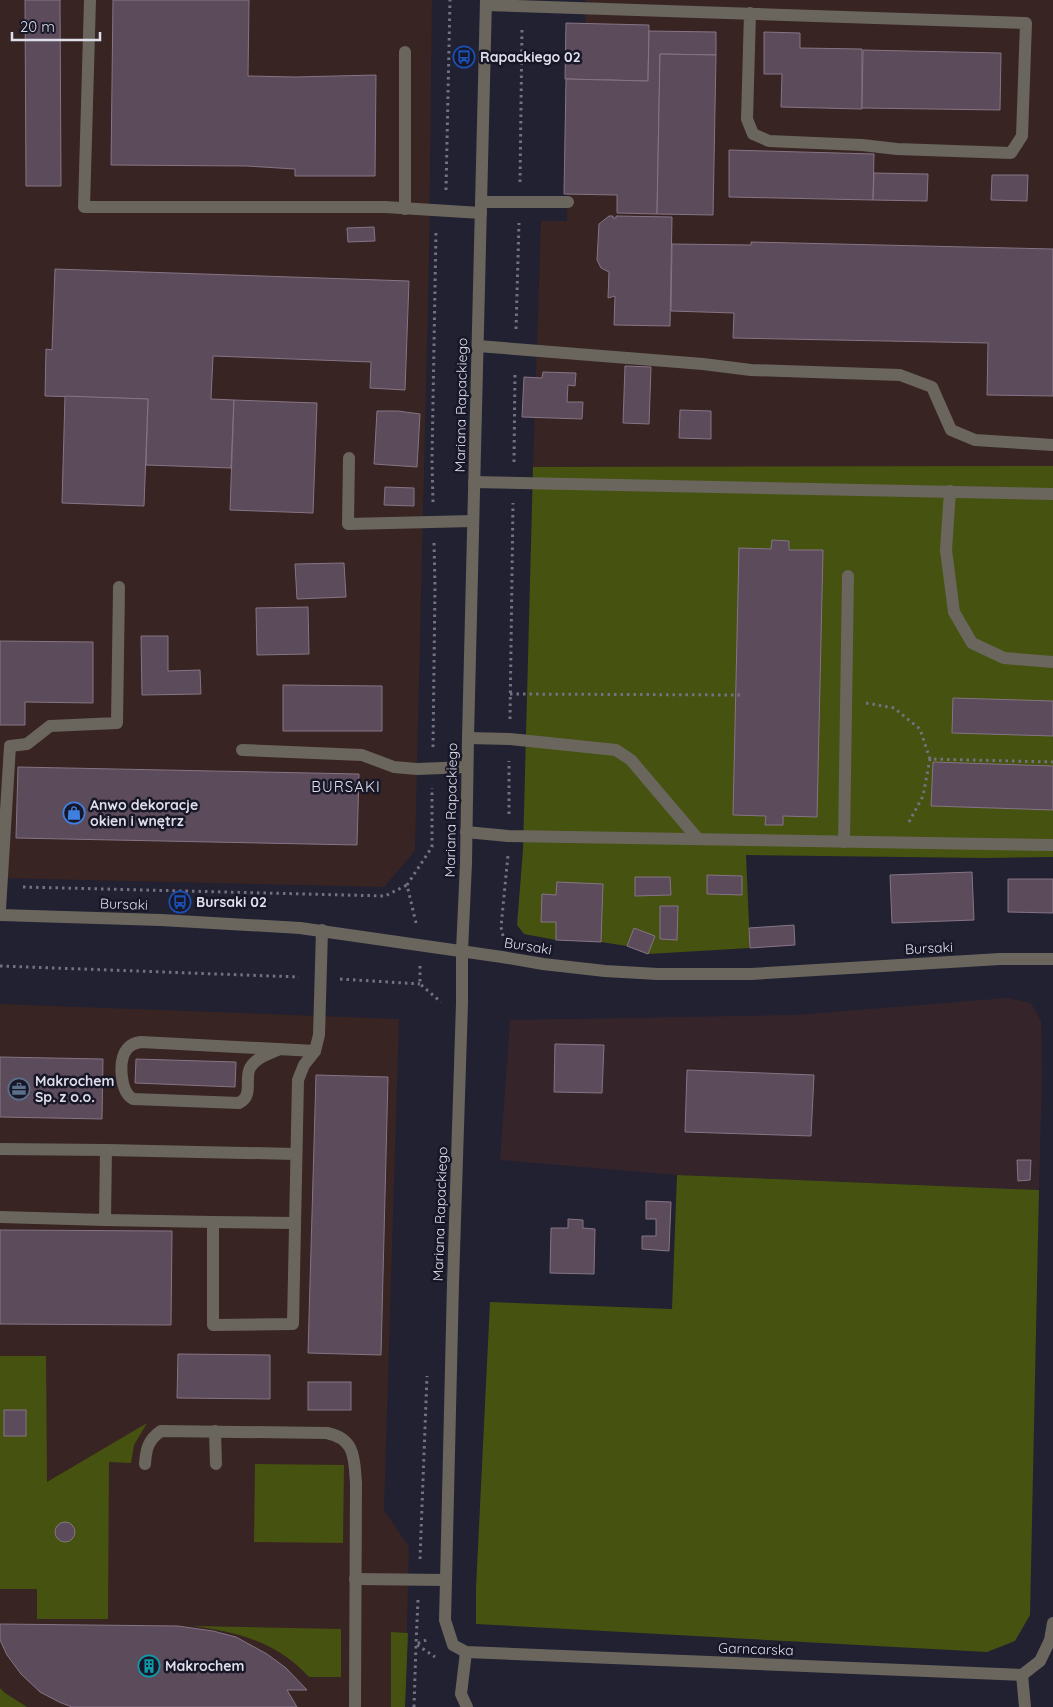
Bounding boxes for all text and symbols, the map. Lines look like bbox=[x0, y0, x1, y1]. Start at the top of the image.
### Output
scale bar bbox=[12, 10, 100, 42]
text: 20 m bbox=[20, 17, 55, 36]
bus stop icon: Rapackiego 02 bbox=[452, 45, 476, 69]
place label: Rapackiego 02 bbox=[480, 48, 581, 66]
street label: Mariana Rapackiego bbox=[451, 337, 471, 473]
street label: Mariana Rapackiego bbox=[441, 742, 461, 878]
district label: BURSAKI bbox=[311, 777, 381, 796]
place label: Anwo dekoracje okien i wnętrz bbox=[90, 796, 198, 830]
shop icon: Anwo dekoracje okien i wnętrz bbox=[62, 801, 86, 825]
bus stop icon: Bursaki 02 bbox=[168, 890, 192, 914]
place label: Bursaki 02 bbox=[196, 893, 267, 911]
street label: Bursaki bbox=[100, 894, 148, 914]
street label: Bursaki bbox=[503, 933, 553, 959]
street label: Bursaki bbox=[904, 938, 954, 958]
place label: Makrochem Sp. z o.o. bbox=[35, 1072, 114, 1106]
office icon: Makrochem Sp. z o.o. bbox=[7, 1077, 31, 1101]
street label: Mariana Rapackiego bbox=[429, 1146, 451, 1282]
street label: Garncarska bbox=[718, 1639, 794, 1659]
building icon: Makrochem bbox=[137, 1654, 161, 1678]
place label: Makrochem bbox=[165, 1657, 244, 1675]

